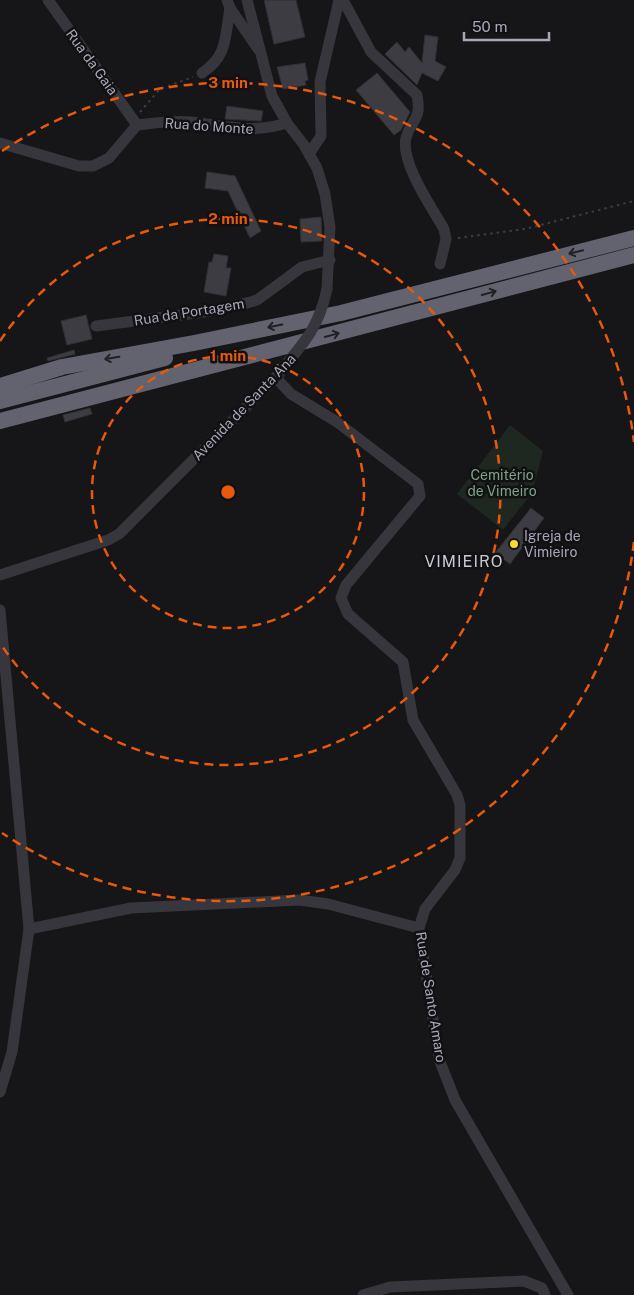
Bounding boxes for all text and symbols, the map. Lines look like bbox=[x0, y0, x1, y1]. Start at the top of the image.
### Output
scale bar bbox=[464, 10, 549, 42]
text: 50 m bbox=[472, 18, 507, 35]
street label: Rua da Gaia bbox=[63, 26, 121, 98]
text: 3 min bbox=[208, 74, 248, 91]
street label: Rua do Monte bbox=[164, 115, 254, 137]
text: 2 min bbox=[208, 210, 248, 227]
one-way arrow bbox=[569, 248, 585, 258]
one-way arrow bbox=[481, 288, 497, 298]
street label: Rua da Portagem bbox=[133, 295, 245, 329]
one-way arrow bbox=[267, 322, 283, 332]
one-way arrow bbox=[323, 329, 339, 339]
text: 1 min bbox=[210, 347, 246, 364]
street label: Avenida de Santa Ana bbox=[189, 351, 299, 463]
one-way arrow bbox=[104, 353, 120, 363]
park label: Cemitério de Vimeiro bbox=[467, 467, 537, 499]
centre of rings bbox=[219, 483, 237, 501]
place label: Igreja de Vimieiro bbox=[524, 528, 581, 560]
marker: Igreja de Vimieiro bbox=[508, 538, 520, 550]
district label: VIMIEIRO bbox=[425, 552, 503, 571]
street label: Rua de Santo Amaro bbox=[413, 930, 449, 1064]

